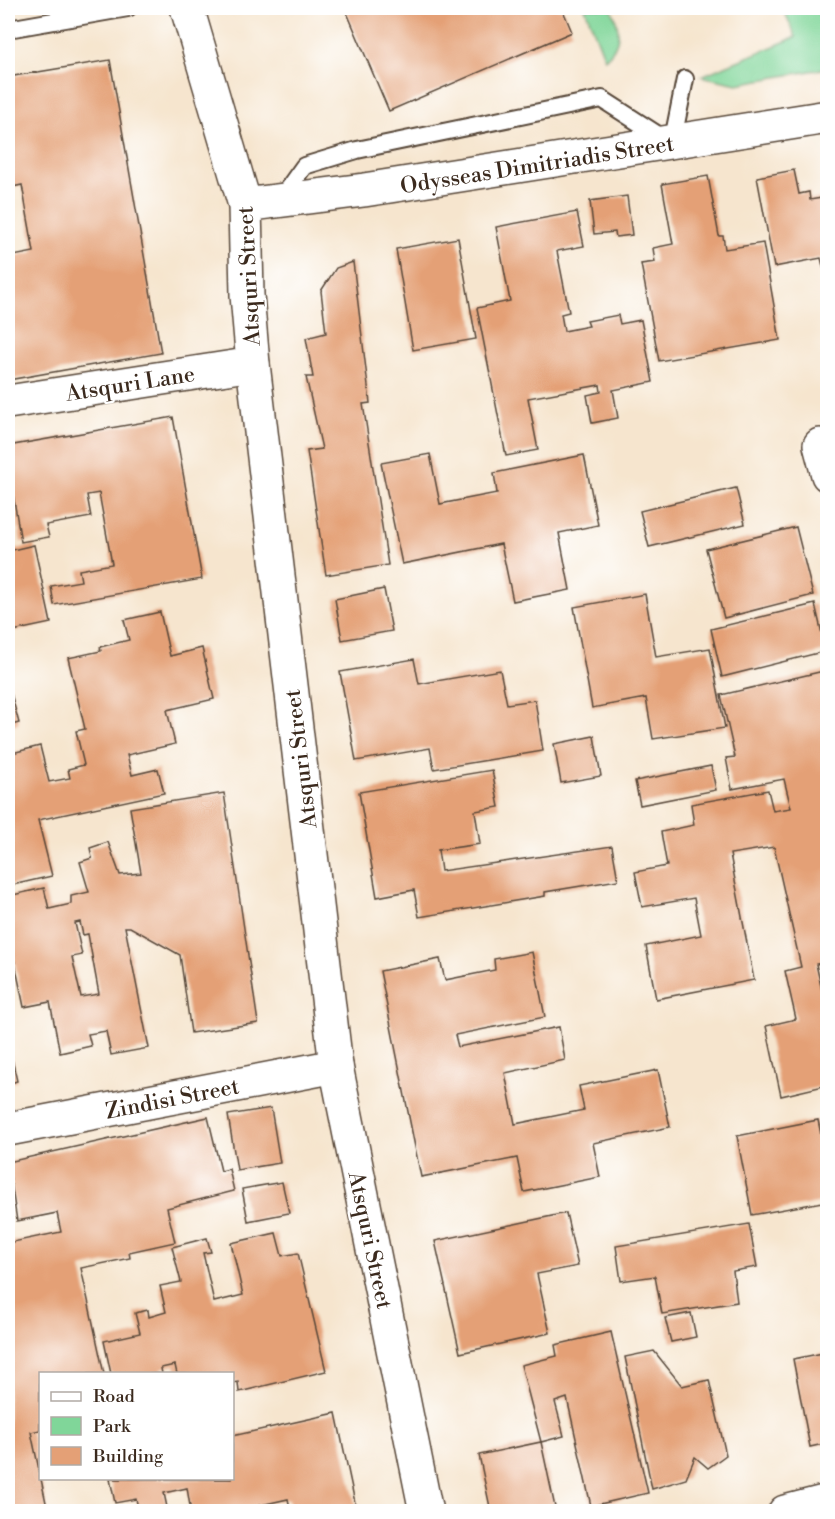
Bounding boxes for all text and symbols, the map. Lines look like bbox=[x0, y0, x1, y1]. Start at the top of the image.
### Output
street label: Odysseas Dimitriadis Street bbox=[398, 130, 676, 200]
street label: Atsquri Street bbox=[232, 205, 267, 348]
street label: Atsquri Lane bbox=[63, 361, 197, 408]
street label: Atsquri Street bbox=[280, 687, 324, 831]
street label: Zindisi Street bbox=[103, 1073, 242, 1126]
street label: Atsquri Street bbox=[342, 1168, 397, 1312]
legend bbox=[39, 1372, 234, 1480]
text: Road bbox=[93, 1385, 136, 1408]
text: Park bbox=[93, 1415, 132, 1438]
text: Building bbox=[92, 1445, 164, 1468]

